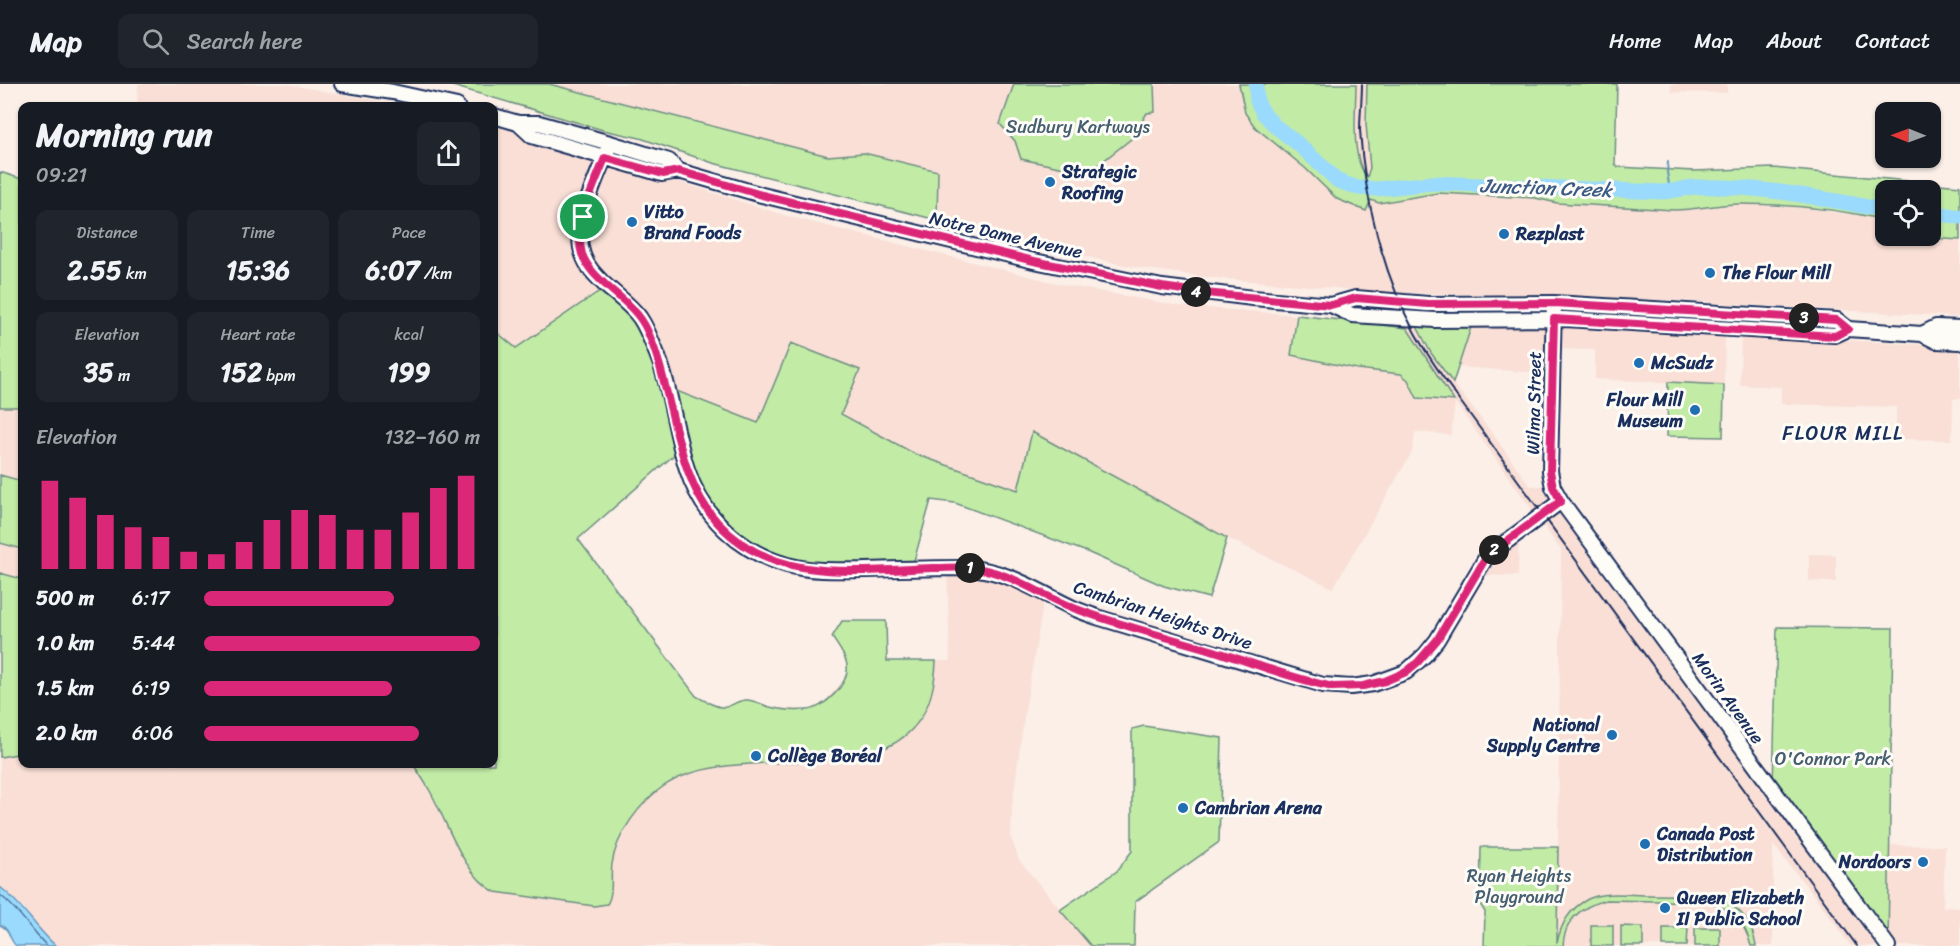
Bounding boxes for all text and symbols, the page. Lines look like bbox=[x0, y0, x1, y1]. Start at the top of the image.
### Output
search box bbox=[118, 14, 538, 68]
text: Map bbox=[30, 17, 82, 66]
text: Search here bbox=[187, 22, 303, 61]
text: Home bbox=[1609, 22, 1661, 60]
text: Map bbox=[1694, 22, 1733, 60]
text: About bbox=[1766, 22, 1823, 60]
text: Contact bbox=[1856, 22, 1930, 60]
icon: search bbox=[139, 25, 172, 58]
north arrow bbox=[1875, 102, 1941, 168]
map controls bbox=[1875, 102, 1941, 246]
text: Morning run bbox=[36, 106, 212, 164]
park label: Sudbury Kartways bbox=[1006, 111, 1151, 143]
button: share bbox=[417, 122, 480, 185]
place label: Strategic Roofing bbox=[1061, 156, 1137, 209]
text: 09:21 bbox=[36, 158, 87, 193]
water label: Junction Creek bbox=[1479, 168, 1614, 208]
marker: Strategic Roofing bbox=[1043, 175, 1057, 189]
button: locate bbox=[1875, 180, 1941, 246]
pin bbox=[557, 191, 608, 242]
place label: Vitto Brand Foods bbox=[644, 196, 742, 249]
icon: arrive bbox=[566, 200, 599, 233]
street label: Notre Dame Avenue bbox=[926, 202, 1086, 268]
marker: Vitto Brand Foods bbox=[625, 215, 639, 229]
text: Distance bbox=[77, 218, 137, 247]
text: Time bbox=[241, 218, 275, 247]
text: Pace bbox=[392, 218, 426, 247]
place label: Rezplast bbox=[1515, 218, 1585, 250]
marker: Rezplast bbox=[1497, 227, 1511, 241]
text: 2.55 bbox=[67, 247, 122, 293]
text: 15:36 bbox=[226, 247, 290, 293]
text: 6:07 bbox=[366, 247, 420, 293]
place label: The Flour Mill bbox=[1722, 257, 1832, 289]
text: km bbox=[122, 259, 147, 288]
text: /km bbox=[420, 259, 452, 288]
marker: The Flour Mill bbox=[1703, 266, 1717, 280]
pin: 4 bbox=[1181, 277, 1211, 307]
text: 4 bbox=[1191, 277, 1201, 306]
pin: 3 bbox=[1789, 303, 1819, 333]
text: 3 bbox=[1800, 303, 1808, 332]
text: Elevation bbox=[75, 320, 139, 349]
text: Heart rate bbox=[220, 320, 296, 349]
text: kcal bbox=[394, 320, 424, 349]
place label: McSudz bbox=[1650, 347, 1714, 379]
text: 35 bbox=[84, 349, 114, 395]
text: 152 bbox=[220, 349, 262, 395]
text: 199 bbox=[387, 349, 431, 395]
street label: Wilma Street bbox=[1517, 351, 1551, 455]
marker: McSudz bbox=[1632, 356, 1646, 370]
text: m bbox=[114, 361, 130, 390]
text: bpm bbox=[262, 361, 296, 390]
place label: Flour Mill Museum bbox=[1606, 384, 1684, 437]
marker: Flour Mill Museum bbox=[1688, 403, 1702, 417]
district label: FLOUR MILL bbox=[1782, 416, 1904, 451]
text: Elevation bbox=[36, 420, 117, 455]
text: 132–160 m bbox=[384, 420, 480, 455]
pin: 2 bbox=[1479, 535, 1509, 565]
text: 2 bbox=[1489, 535, 1499, 564]
pin: 1 bbox=[955, 553, 985, 583]
text: 1 bbox=[967, 553, 973, 582]
street label: Cambrian Heights Drive bbox=[1069, 571, 1257, 659]
text: 500 m bbox=[36, 581, 94, 616]
text: 6:17 bbox=[132, 581, 169, 616]
text: 1.0 km bbox=[36, 626, 94, 661]
text: 5:44 bbox=[132, 626, 175, 661]
street label: Morin Avenue bbox=[1683, 645, 1773, 751]
text: 1.5 km bbox=[36, 671, 94, 706]
text: 6:19 bbox=[132, 671, 170, 706]
place label: National Supply Centre bbox=[1486, 709, 1601, 762]
text: 2.0 km bbox=[36, 716, 97, 751]
text: 6:06 bbox=[132, 716, 173, 751]
marker: National Supply Centre bbox=[1605, 728, 1619, 742]
place label: Collège Boréal bbox=[767, 740, 883, 772]
park label: O'Connor Park bbox=[1775, 743, 1892, 775]
marker: Collège Boréal bbox=[749, 749, 763, 763]
place label: Cambrian Arena bbox=[1194, 792, 1323, 824]
marker: Cambrian Arena bbox=[1176, 801, 1190, 815]
place label: Canada Post Distribution bbox=[1656, 818, 1755, 871]
marker: Canada Post Distribution bbox=[1638, 837, 1652, 851]
place label: Nordoors bbox=[1838, 846, 1912, 878]
marker: Nordoors bbox=[1916, 855, 1930, 869]
park label: Ryan Heights Playground bbox=[1467, 860, 1572, 913]
place label: Queen Elizabeth II Public School bbox=[1676, 882, 1805, 935]
marker: Queen Elizabeth II Public School bbox=[1658, 901, 1672, 915]

